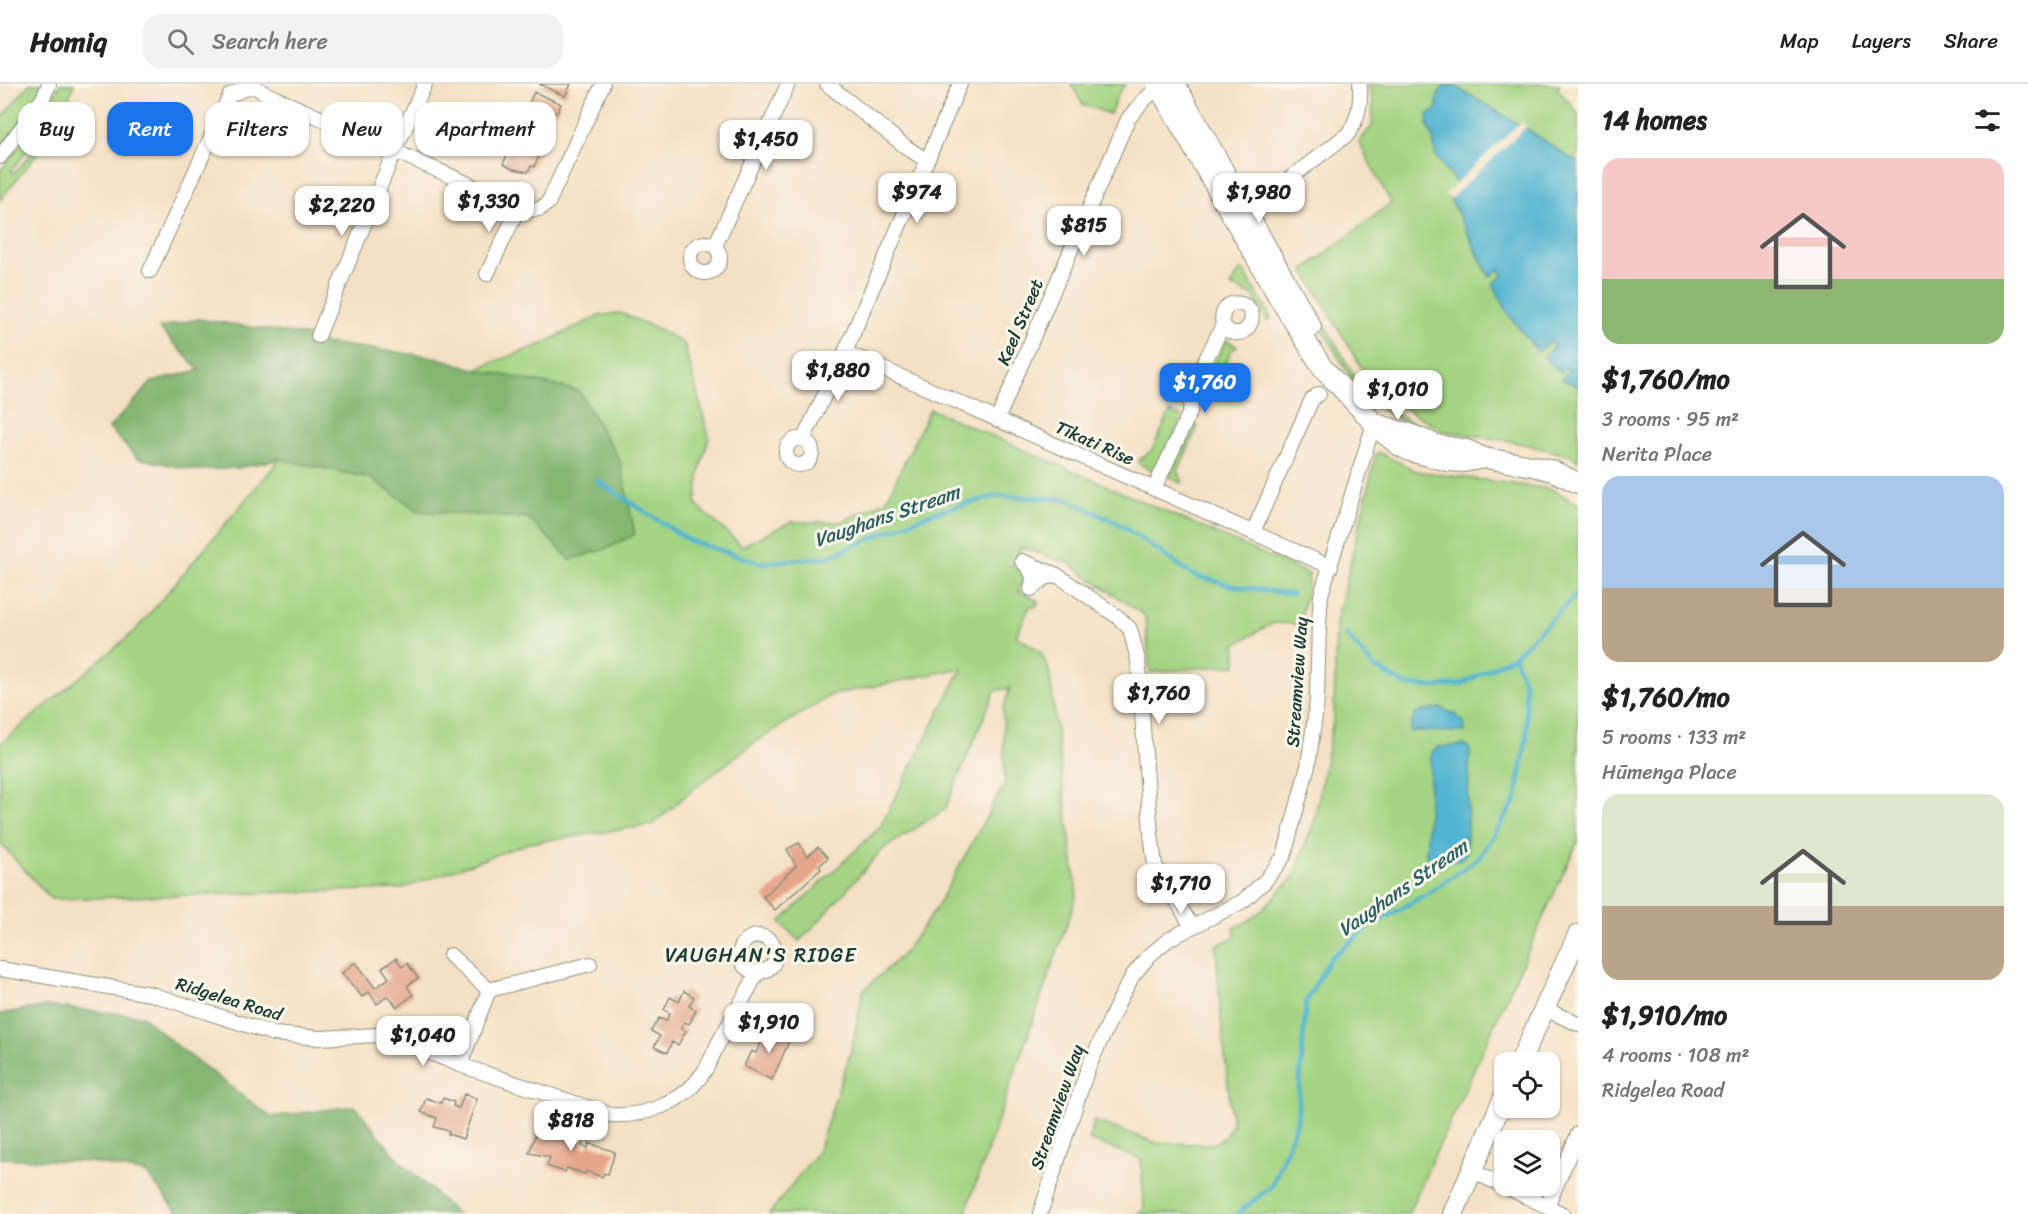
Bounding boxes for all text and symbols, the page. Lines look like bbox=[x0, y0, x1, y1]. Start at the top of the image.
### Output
search box bbox=[143, 14, 563, 68]
text: Homiq bbox=[30, 17, 107, 66]
text: Search here bbox=[212, 22, 328, 61]
text: Map bbox=[1780, 22, 1819, 60]
text: Layers bbox=[1852, 22, 1911, 60]
text: Share bbox=[1944, 22, 1998, 60]
icon: search bbox=[164, 25, 197, 58]
text: 14 homes bbox=[1602, 97, 1707, 143]
chip: Buy bbox=[18, 102, 95, 156]
chip: Rent bbox=[107, 102, 193, 156]
chip: Filters bbox=[205, 102, 309, 156]
chip: New bbox=[321, 102, 403, 156]
chip: Apartment bbox=[415, 102, 556, 156]
icon: filters bbox=[1971, 104, 2004, 137]
pin: $1,450 bbox=[717, 120, 815, 171]
text: $1,450 bbox=[734, 122, 798, 157]
pin: $974 bbox=[881, 173, 953, 224]
pin: $1,980 bbox=[1210, 173, 1308, 224]
text: $974 bbox=[892, 175, 942, 210]
text: $1,980 bbox=[1227, 175, 1291, 210]
pin: $1,330 bbox=[440, 182, 538, 233]
text: $1,330 bbox=[458, 184, 520, 219]
pin: $2,220 bbox=[293, 186, 391, 237]
text: $2,220 bbox=[309, 188, 375, 223]
icon: home bbox=[1749, 197, 1857, 305]
pin: $815 bbox=[1048, 206, 1120, 257]
text: $815 bbox=[1061, 208, 1107, 243]
street label: Keel Street bbox=[987, 273, 1053, 370]
pin: $1,880 bbox=[789, 351, 887, 402]
text: $1,880 bbox=[806, 353, 870, 388]
text: $1,760/mo bbox=[1602, 356, 1730, 402]
pin: $1,760 bbox=[1156, 363, 1254, 414]
text: $1,760 bbox=[1174, 365, 1236, 400]
pin: $1,010 bbox=[1349, 370, 1447, 421]
text: $1,010 bbox=[1367, 372, 1429, 407]
text: 3 rooms · 95 m² bbox=[1602, 402, 1739, 437]
street label: Tīkati Rise bbox=[1050, 411, 1140, 475]
text: Nerita Place bbox=[1602, 437, 1712, 472]
water label: Vaughans Stream bbox=[809, 474, 967, 557]
icon: home bbox=[1749, 515, 1857, 623]
street label: Streamview Way bbox=[1276, 615, 1318, 748]
pin: $1,760 bbox=[1110, 674, 1208, 725]
text: $1,760/mo bbox=[1602, 674, 1730, 720]
text: $1,760 bbox=[1128, 676, 1190, 711]
text: 5 rooms · 133 m² bbox=[1602, 720, 1746, 755]
text: Hūmenga Place bbox=[1602, 755, 1737, 790]
water label: Vaughans Stream bbox=[1331, 828, 1478, 946]
icon: home bbox=[1749, 833, 1857, 941]
pin: $1,710 bbox=[1132, 864, 1230, 915]
text: $1,710 bbox=[1151, 866, 1211, 901]
district label: VAUGHAN'S RIDGE bbox=[665, 938, 857, 973]
street label: Ridgelea Road bbox=[172, 968, 288, 1031]
text: $1,910/mo bbox=[1602, 992, 1727, 1038]
pin: $1,910 bbox=[720, 1003, 818, 1054]
text: $1,910 bbox=[739, 1005, 799, 1040]
pin: $1,040 bbox=[374, 1016, 472, 1067]
text: $1,040 bbox=[390, 1018, 456, 1053]
text: 4 rooms · 108 m² bbox=[1602, 1038, 1749, 1073]
street label: Streamview Way bbox=[1021, 1039, 1094, 1174]
map controls bbox=[1494, 1052, 1560, 1196]
button: locate bbox=[1494, 1052, 1560, 1118]
text: Ridgelea Road bbox=[1602, 1073, 1724, 1108]
pin: $818 bbox=[535, 1101, 607, 1152]
text: $818 bbox=[548, 1103, 594, 1138]
button: layers bbox=[1494, 1130, 1560, 1196]

